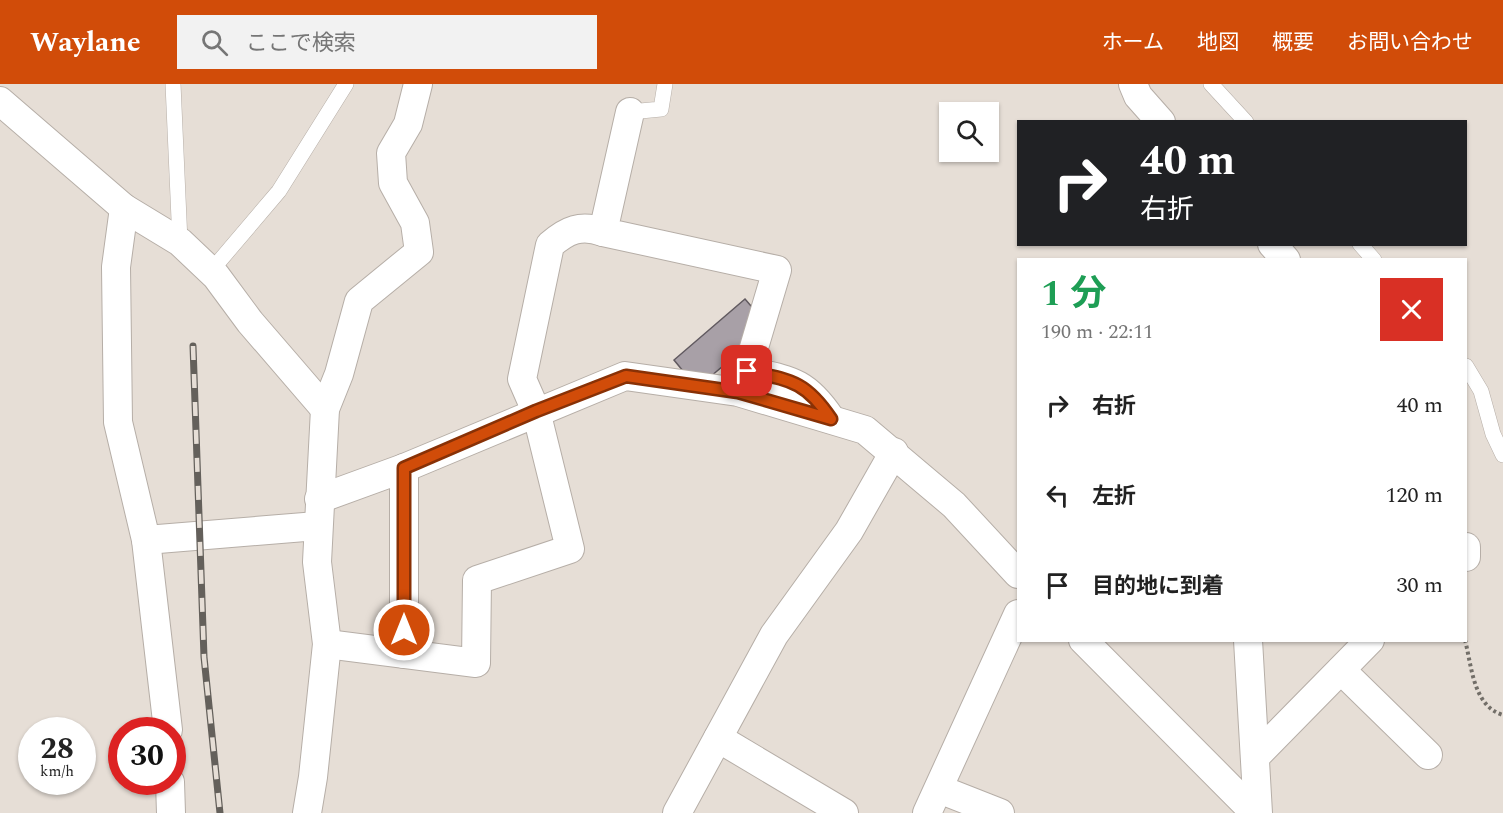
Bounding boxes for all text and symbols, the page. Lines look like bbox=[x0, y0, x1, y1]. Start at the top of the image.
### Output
search box bbox=[177, 15, 597, 69]
text: Waylane bbox=[30, 21, 141, 64]
icon: search bbox=[198, 26, 231, 59]
text: ここで検索 bbox=[246, 27, 356, 60]
text: ホーム bbox=[1102, 27, 1164, 59]
text: 地図 bbox=[1197, 27, 1239, 59]
text: 概要 bbox=[1272, 27, 1314, 59]
text: お問い合わせ bbox=[1347, 27, 1473, 59]
map controls bbox=[939, 102, 999, 162]
button: search bbox=[939, 102, 999, 162]
text: 40 m bbox=[1140, 130, 1235, 193]
icon: right bbox=[1041, 144, 1119, 222]
text: 右折 bbox=[1140, 189, 1194, 231]
text: 1 分 bbox=[1041, 267, 1106, 322]
button: close bbox=[1380, 278, 1443, 341]
text: 190 m · 22:11 bbox=[1041, 317, 1153, 347]
pin bbox=[721, 345, 772, 396]
icon: arrive bbox=[730, 354, 763, 387]
icon: right bbox=[1041, 389, 1074, 422]
text: 40 m bbox=[1397, 389, 1443, 422]
text: 右折 bbox=[1092, 390, 1136, 423]
icon: left bbox=[1041, 479, 1074, 512]
text: 120 m bbox=[1386, 479, 1443, 512]
text: 左折 bbox=[1092, 480, 1136, 513]
icon: arrive bbox=[1041, 569, 1074, 602]
text: 30 m bbox=[1397, 569, 1443, 602]
text: 目的地に到着 bbox=[1092, 570, 1224, 603]
position arrow bbox=[372, 598, 436, 662]
speed limit sign: 30 bbox=[108, 717, 186, 795]
text: 28 bbox=[40, 726, 74, 772]
text: km/h bbox=[40, 760, 74, 783]

